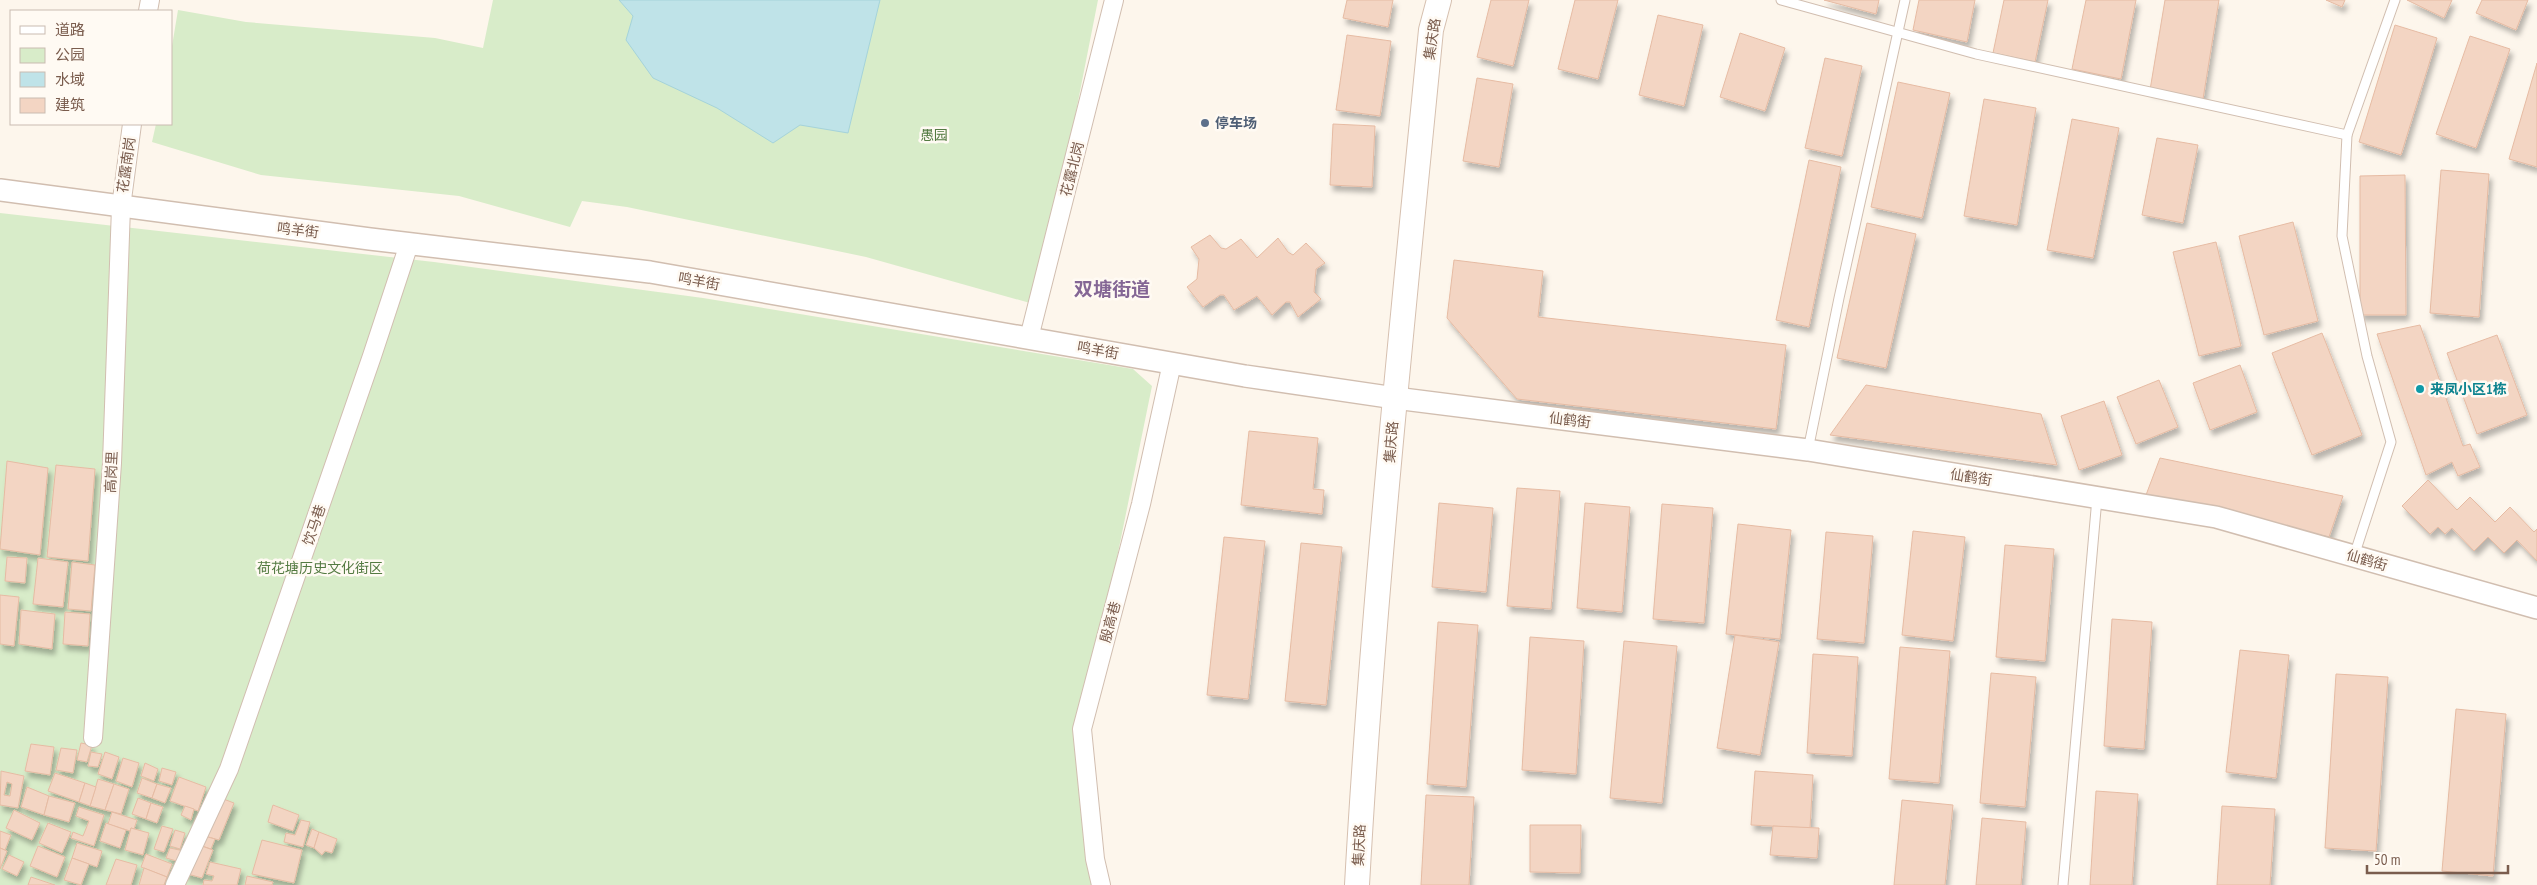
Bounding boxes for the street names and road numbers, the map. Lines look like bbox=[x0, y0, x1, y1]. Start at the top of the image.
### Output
street label: 集庆路 bbox=[1420, 17, 1444, 61]
street label: 花露南岗 bbox=[113, 136, 139, 194]
street label: 花露北岗 bbox=[1056, 140, 1088, 198]
street label: 鸣羊街 bbox=[276, 219, 320, 241]
street label: 鸣羊街 bbox=[677, 268, 721, 294]
street label: 鸣羊街 bbox=[1076, 337, 1120, 363]
street label: 仙鹤街 bbox=[1548, 409, 1592, 431]
street label: 集庆路 bbox=[1380, 420, 1402, 464]
street label: 高岗里 bbox=[101, 451, 121, 493]
street label: 仙鹤街 bbox=[1949, 465, 1993, 489]
street label: 饮马巷 bbox=[299, 502, 329, 548]
street label: 仙鹤街 bbox=[2344, 546, 2390, 574]
street label: 殷高巷 bbox=[1096, 599, 1124, 645]
street label: 集庆路 bbox=[1349, 824, 1369, 866]

